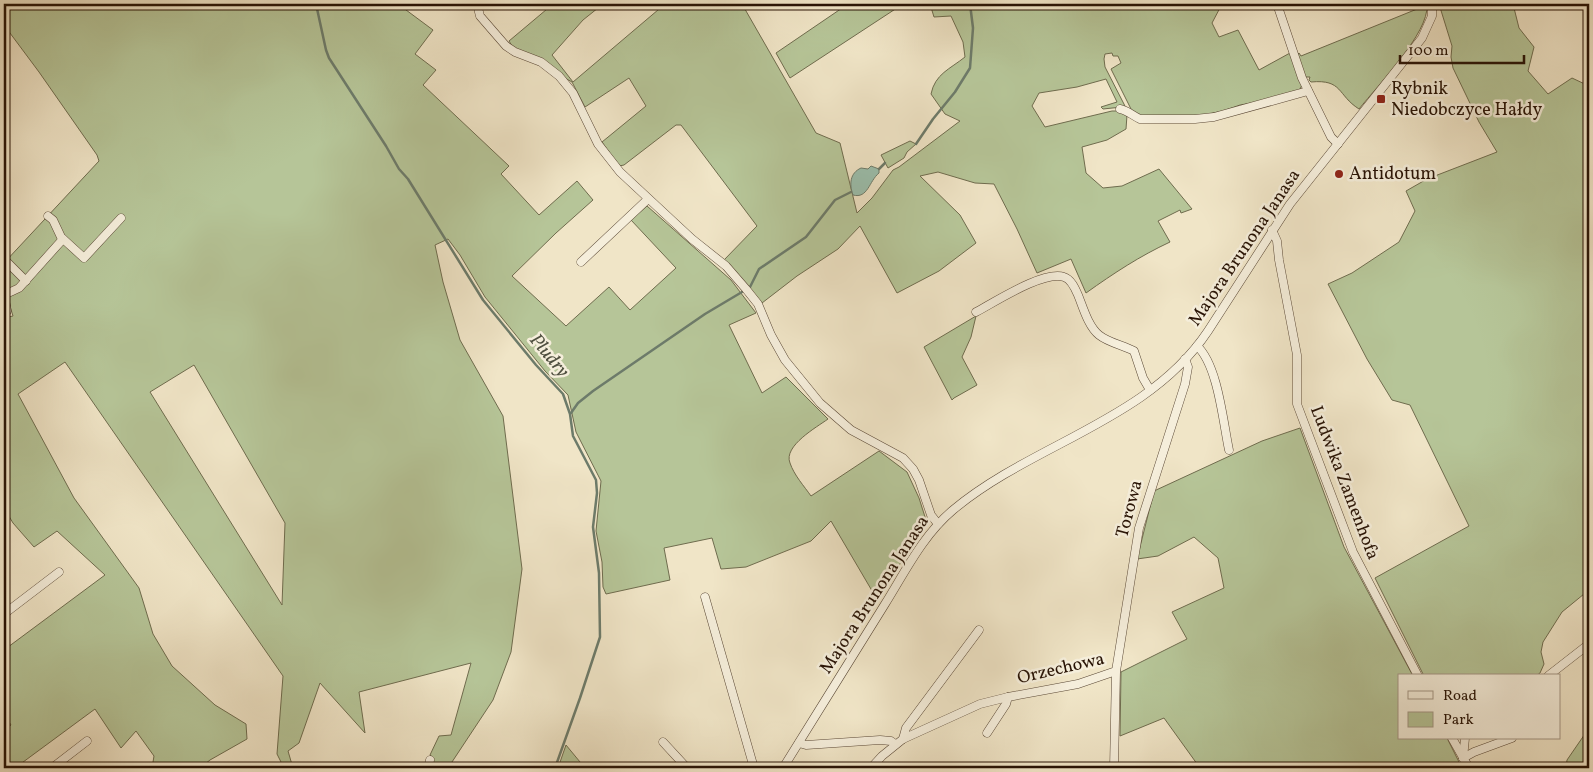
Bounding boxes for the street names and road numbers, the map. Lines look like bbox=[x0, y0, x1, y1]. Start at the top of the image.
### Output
street label: Majora Brunona Janasa bbox=[1183, 165, 1307, 331]
street label: Ludwika Zamenhofa bbox=[1303, 402, 1385, 564]
street label: Torowa bbox=[1110, 477, 1150, 541]
street label: Majora Brunona Janasa bbox=[814, 511, 936, 679]
street label: Orzechowa bbox=[1015, 647, 1107, 691]

